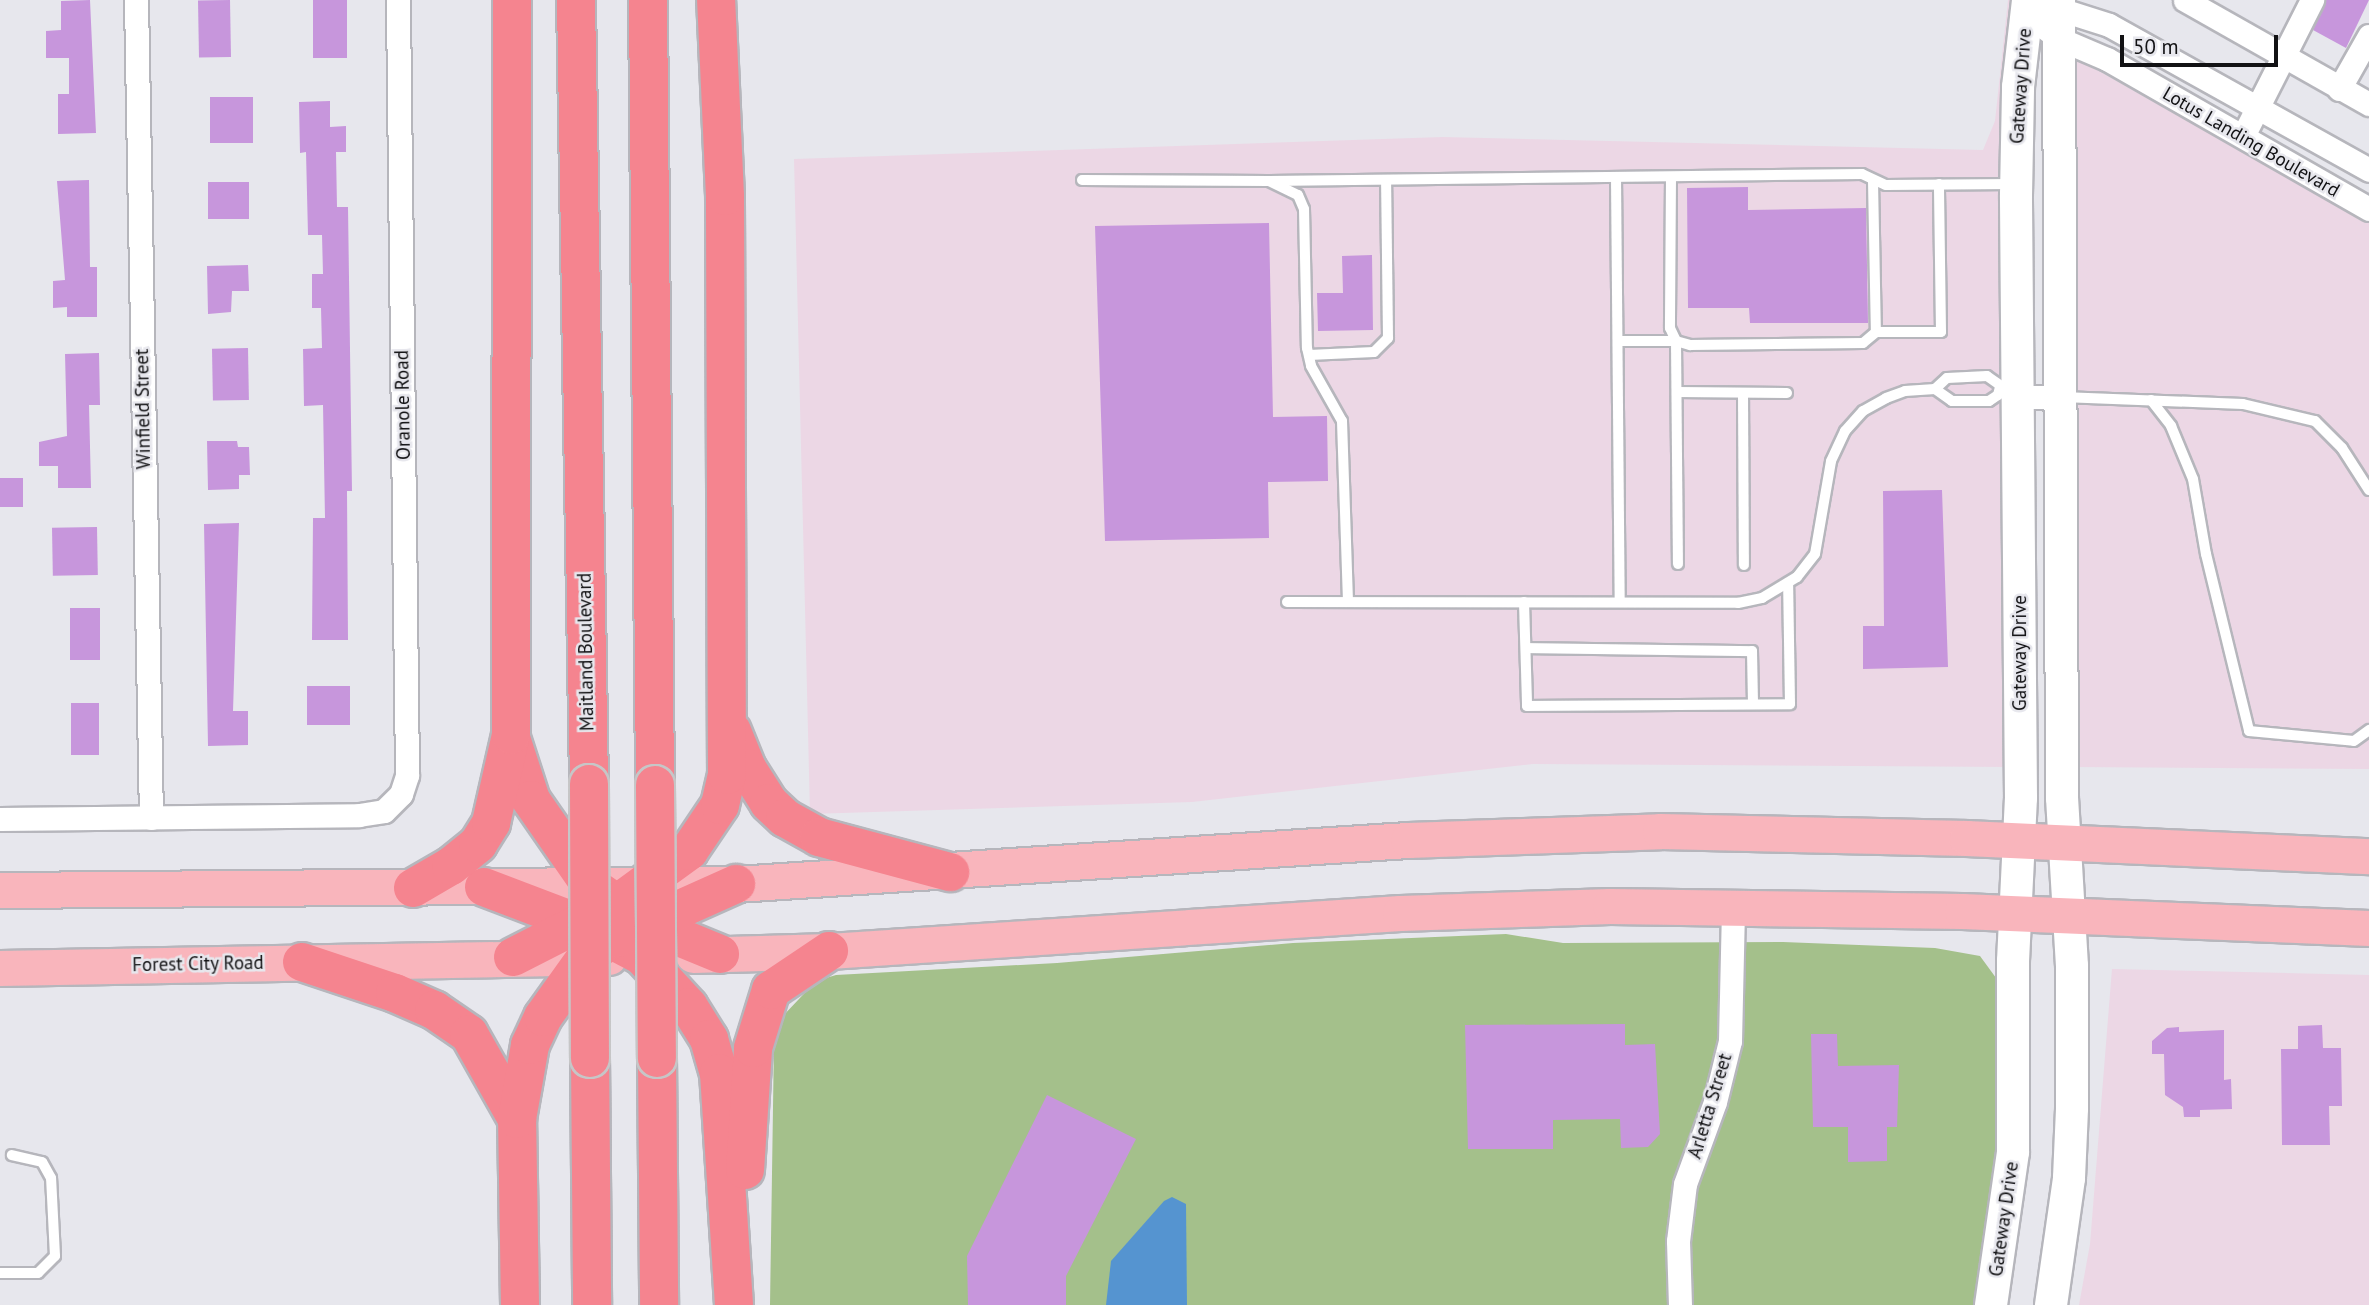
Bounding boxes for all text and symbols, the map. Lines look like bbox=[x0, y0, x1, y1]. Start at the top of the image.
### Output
scale bar bbox=[2124, 21, 2282, 65]
street label: Gateway Drive bbox=[2006, 27, 2036, 145]
text: 50 m bbox=[2133, 33, 2179, 60]
street label: Lotus Landing Boulevard bbox=[2159, 82, 2343, 202]
street label: Winfield Street bbox=[131, 349, 155, 469]
street label: Oranole Road bbox=[391, 350, 415, 460]
street label: Maitland Boulevard bbox=[573, 573, 599, 731]
street label: Gateway Drive bbox=[2009, 595, 2031, 711]
street label: Forest City Road bbox=[132, 951, 264, 977]
street label: Arletta Street bbox=[1683, 1051, 1737, 1161]
street label: Gateway Drive bbox=[1985, 1160, 2023, 1278]

